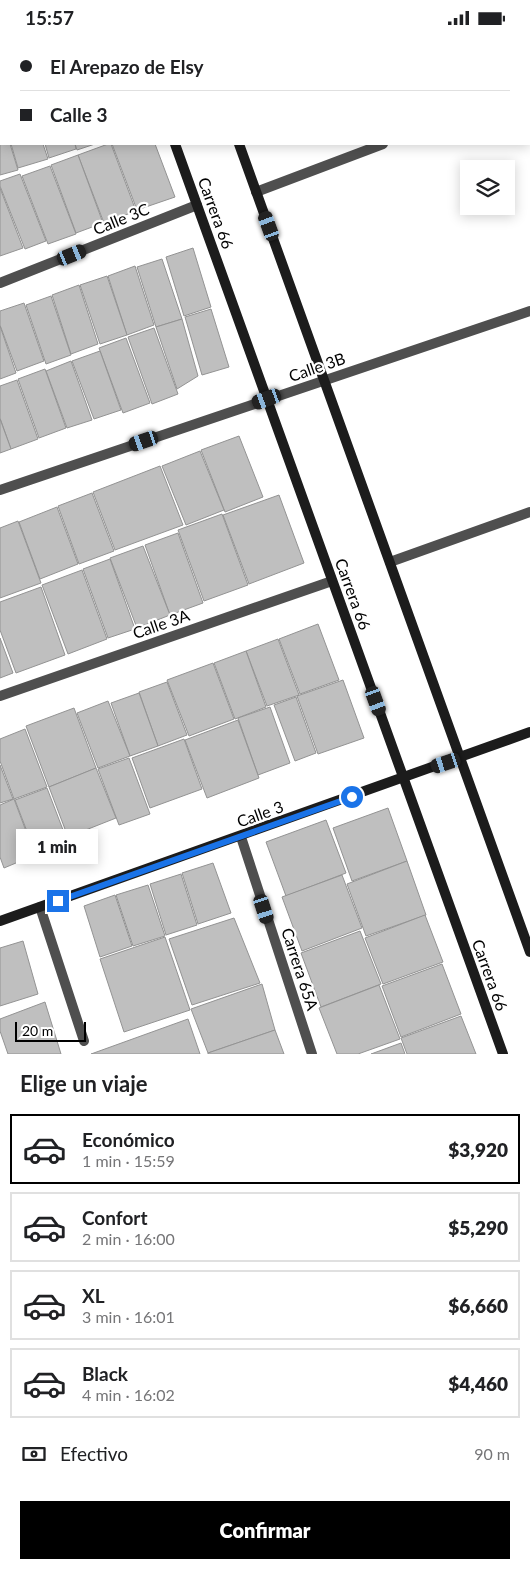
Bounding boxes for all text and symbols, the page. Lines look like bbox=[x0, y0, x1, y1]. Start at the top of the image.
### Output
text: 15:57 bbox=[25, 6, 74, 29]
text: El Arepazo de Elsy bbox=[50, 55, 204, 78]
text: Calle 3 bbox=[50, 103, 107, 126]
map controls bbox=[460, 160, 515, 215]
button: layers bbox=[460, 160, 515, 215]
street label: Carrera 66 bbox=[195, 174, 238, 251]
street label: Calle 3C bbox=[90, 199, 152, 238]
car bbox=[256, 209, 281, 243]
car bbox=[55, 242, 88, 268]
street label: Calle 3B bbox=[286, 348, 348, 385]
car bbox=[250, 387, 283, 411]
car bbox=[127, 429, 160, 453]
street label: Carrera 66 bbox=[332, 555, 375, 632]
street label: Calle 3A bbox=[130, 605, 192, 642]
car bbox=[363, 684, 388, 718]
car bbox=[429, 751, 462, 775]
route start bbox=[341, 786, 363, 808]
street label: Calle 3 bbox=[234, 796, 286, 831]
callout: 1 min bbox=[17, 829, 99, 863]
text: 1 min bbox=[37, 837, 77, 856]
route end bbox=[47, 890, 69, 912]
car bbox=[252, 892, 275, 926]
street label: Carrera 65A bbox=[278, 925, 323, 1013]
street label: Carrera 66 bbox=[469, 936, 512, 1013]
scale bar bbox=[15, 1019, 86, 1042]
text: 20 m bbox=[22, 1022, 53, 1039]
text: Elige un viaje bbox=[20, 1070, 148, 1097]
icon: car bbox=[22, 1127, 67, 1172]
text: Económico bbox=[82, 1128, 175, 1151]
text: $3,920 bbox=[448, 1138, 508, 1161]
text: 1 min · 15:59 bbox=[82, 1151, 175, 1170]
icon: car bbox=[22, 1205, 67, 1250]
text: Confort bbox=[82, 1206, 147, 1229]
text: $5,290 bbox=[448, 1216, 508, 1239]
text: 2 min · 16:00 bbox=[82, 1229, 175, 1248]
icon: car bbox=[22, 1283, 67, 1328]
text: XL bbox=[82, 1284, 105, 1307]
text: $6,660 bbox=[448, 1294, 508, 1317]
text: 3 min · 16:01 bbox=[82, 1307, 175, 1326]
icon: car bbox=[22, 1361, 67, 1406]
text: Black bbox=[82, 1362, 128, 1385]
text: $4,460 bbox=[448, 1372, 508, 1395]
text: 4 min · 16:02 bbox=[82, 1385, 175, 1404]
icon: cash bbox=[20, 1440, 48, 1468]
text: Efectivo bbox=[60, 1442, 128, 1465]
text: 90 m bbox=[474, 1444, 510, 1463]
button: Confirmar bbox=[20, 1501, 510, 1559]

